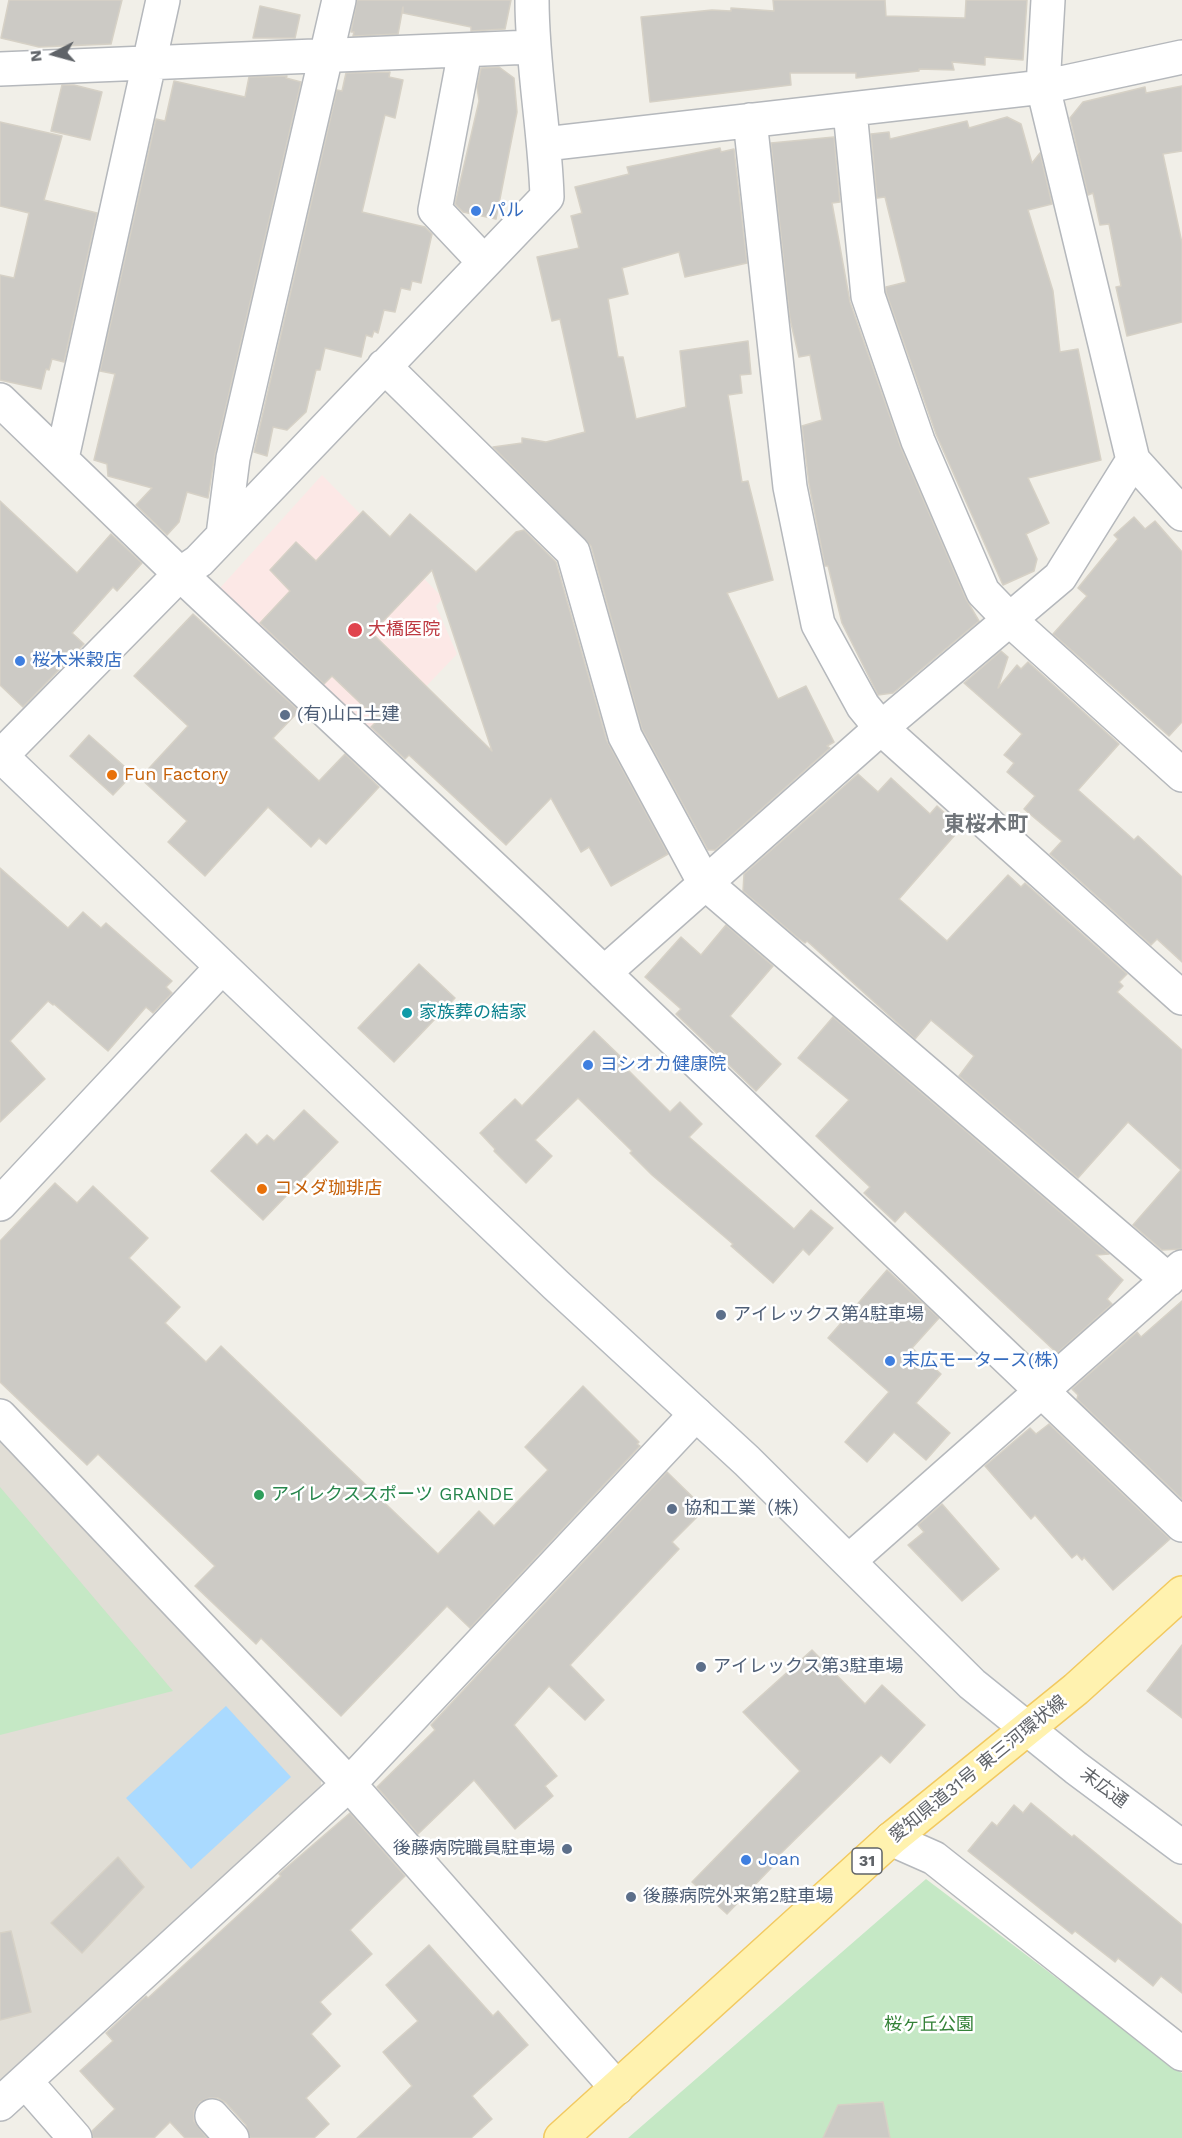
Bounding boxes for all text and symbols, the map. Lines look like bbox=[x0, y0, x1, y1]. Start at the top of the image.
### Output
north arrow bbox=[24, 24, 84, 84]
text: N bbox=[26, 49, 46, 63]
place label: パル bbox=[488, 200, 524, 222]
marker: パル bbox=[469, 204, 483, 218]
place label: 大橋医院 bbox=[368, 619, 440, 641]
marker: 大橋医院 bbox=[346, 621, 364, 639]
place label: 桜木米穀店 bbox=[32, 650, 122, 672]
marker: 桜木米穀店 bbox=[13, 654, 27, 668]
place label: (有)山口土建 bbox=[297, 704, 400, 726]
marker: (有)山口土建 bbox=[278, 708, 292, 722]
place label: Fun Factory bbox=[124, 764, 228, 786]
marker: Fun Factory bbox=[105, 768, 119, 782]
district label: 東桜木町 bbox=[944, 812, 1028, 838]
place label: 家族葬の結家 bbox=[419, 1002, 527, 1024]
marker: 家族葬の結家 bbox=[400, 1006, 414, 1020]
place label: ヨシオカ健康院 bbox=[600, 1054, 726, 1076]
marker: ヨシオカ健康院 bbox=[581, 1058, 595, 1072]
place label: コメダ珈琲店 bbox=[274, 1178, 382, 1200]
marker: コメダ珈琲店 bbox=[255, 1182, 269, 1196]
place label: アイレックス第4駐車場 bbox=[733, 1304, 924, 1326]
marker: アイレックス第4駐車場 bbox=[714, 1308, 728, 1322]
place label: 末広モータース(株) bbox=[902, 1350, 1059, 1372]
marker: 末広モータース(株) bbox=[883, 1354, 897, 1368]
place label: アイレクススポーツ GRANDE bbox=[271, 1484, 514, 1506]
marker: アイレクススポーツ GRANDE bbox=[252, 1488, 266, 1502]
place label: 協和工業（株） bbox=[684, 1498, 810, 1520]
marker: 協和工業（株） bbox=[665, 1502, 679, 1516]
place label: アイレックス第3駐車場 bbox=[713, 1656, 903, 1678]
marker: アイレックス第3駐車場 bbox=[694, 1660, 708, 1674]
street label: 愛知県道31号 東三河環状線 bbox=[885, 1691, 1071, 1847]
street label: 末広通 bbox=[1076, 1763, 1132, 1813]
place label: 後藤病院職員駐車場 bbox=[393, 1838, 555, 1860]
marker: 後藤病院職員駐車場 bbox=[560, 1842, 574, 1856]
road number: 31 bbox=[852, 1848, 882, 1874]
place label: Joan bbox=[758, 1849, 800, 1871]
marker: Joan bbox=[739, 1853, 753, 1867]
place label: 後藤病院外来第2駐車場 bbox=[643, 1886, 833, 1908]
marker: 後藤病院外来第2駐車場 bbox=[624, 1890, 638, 1904]
park label: 桜ヶ丘公園 bbox=[884, 2014, 974, 2036]

